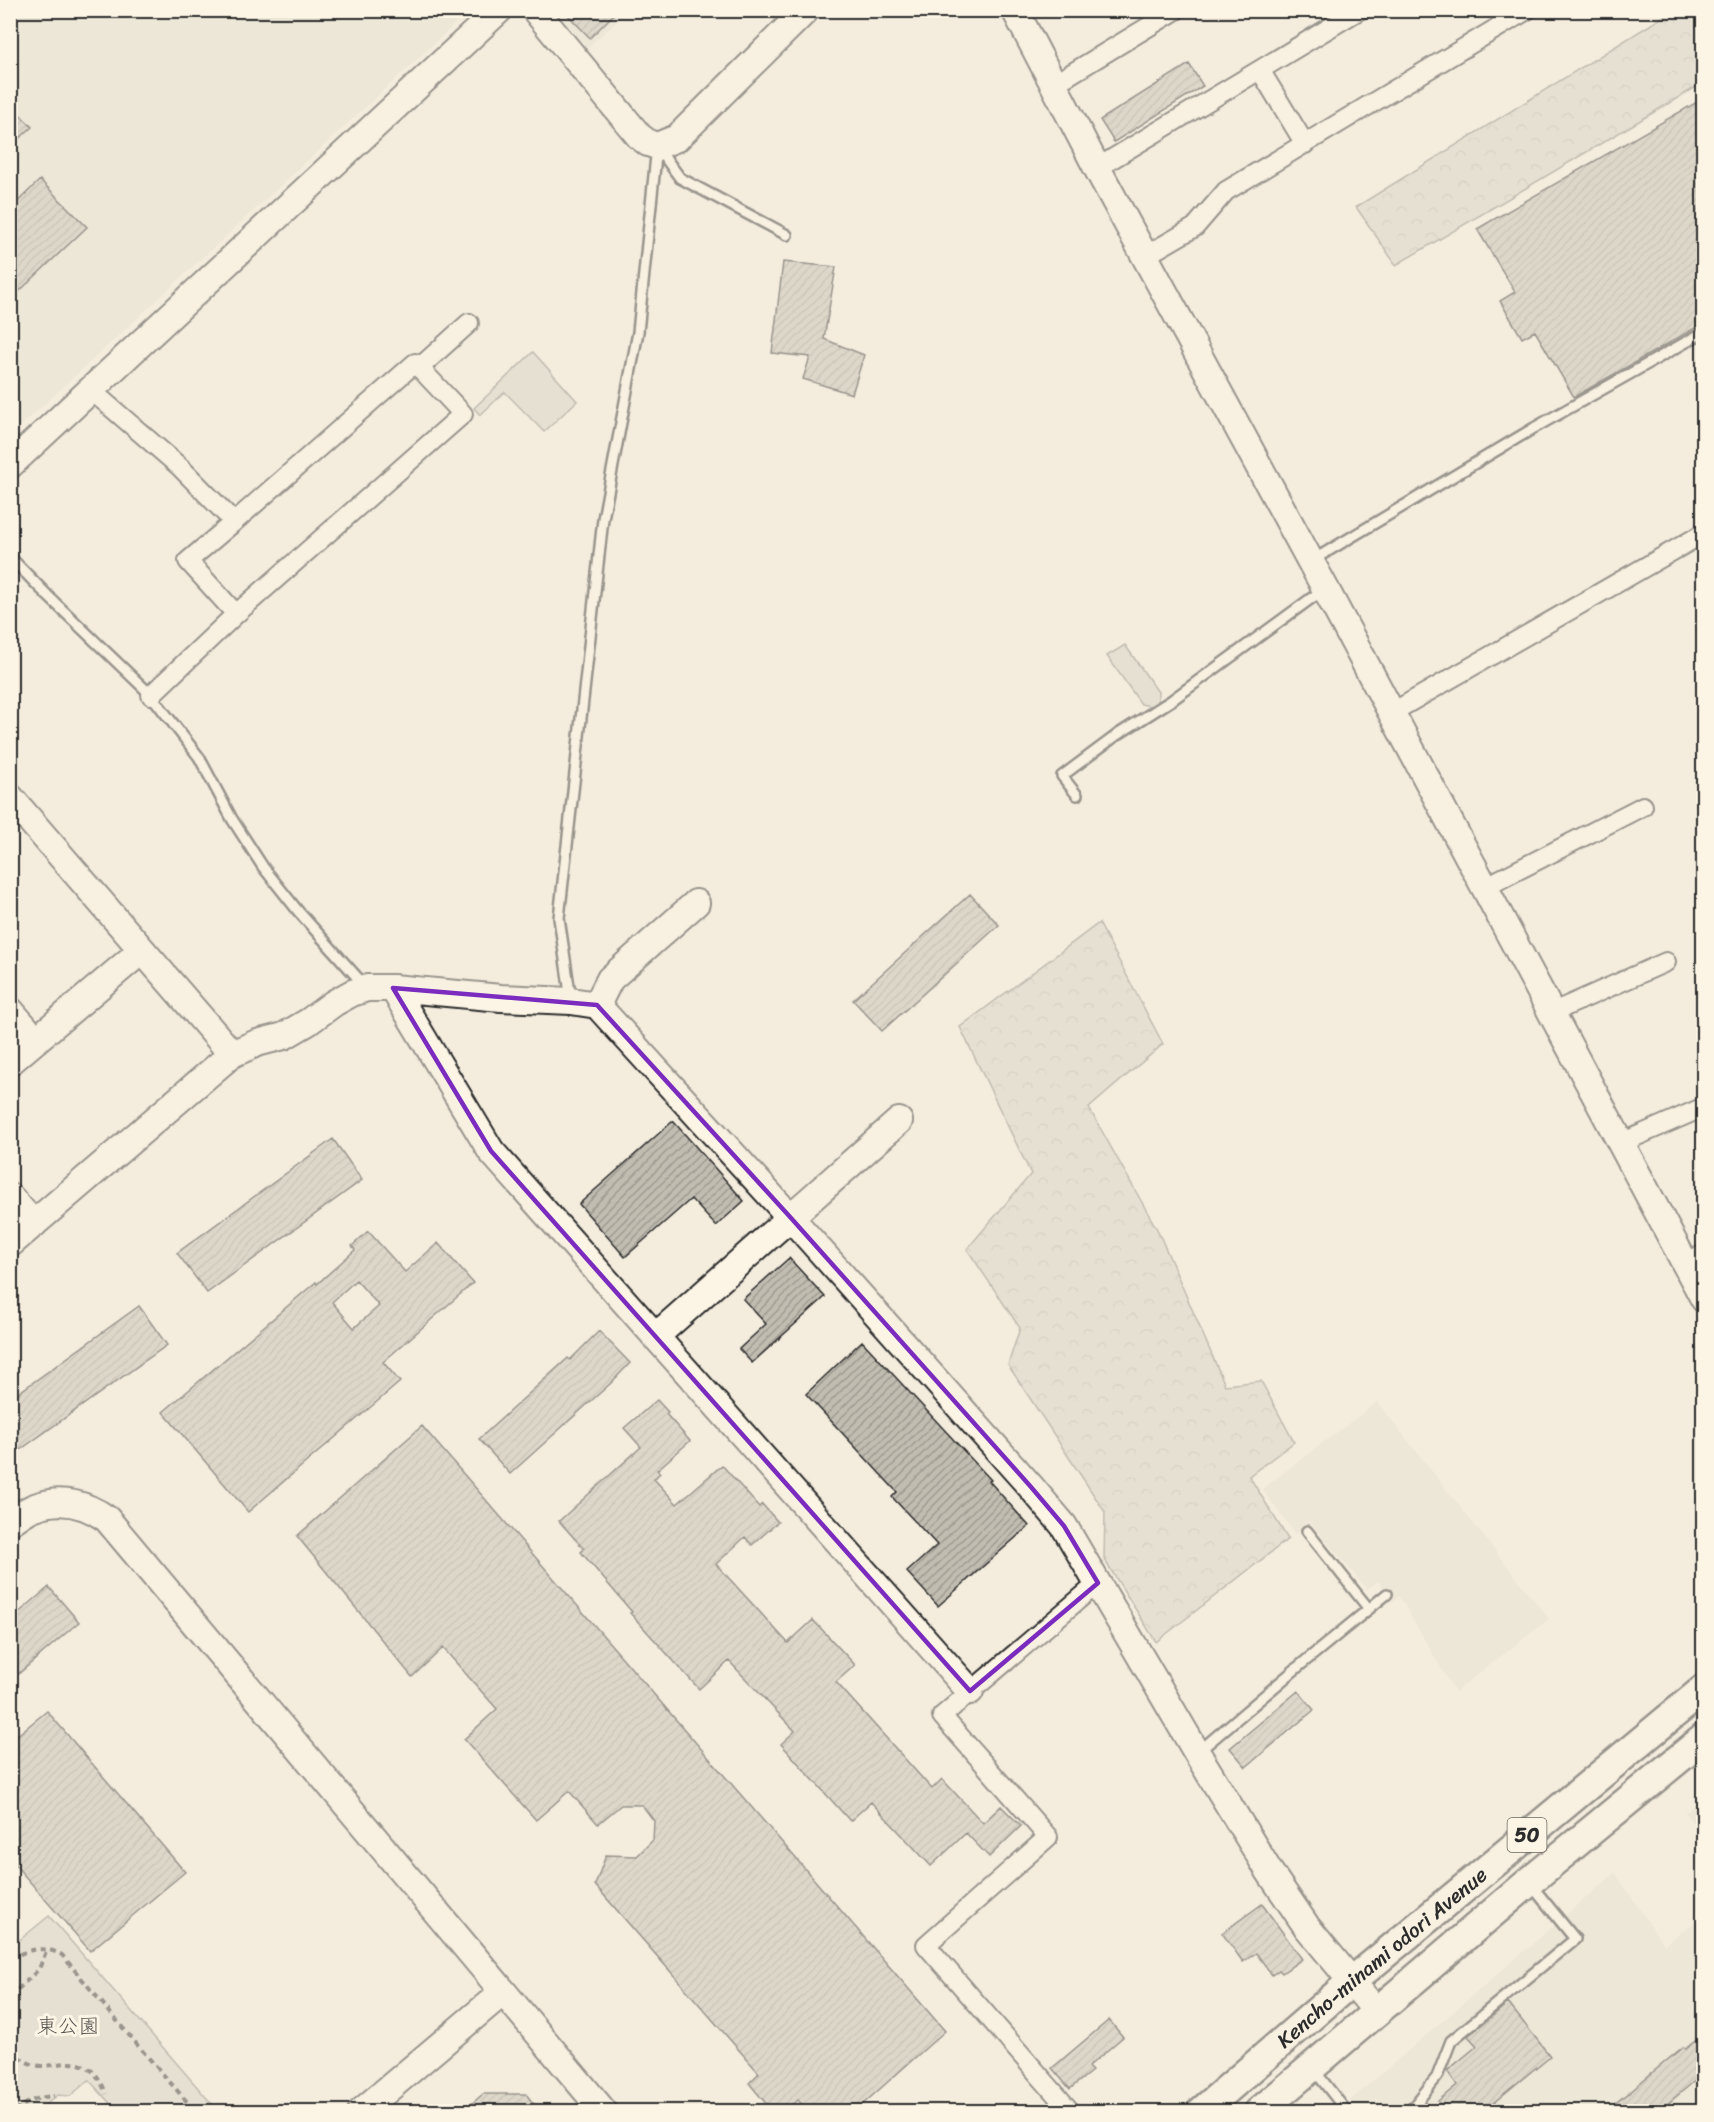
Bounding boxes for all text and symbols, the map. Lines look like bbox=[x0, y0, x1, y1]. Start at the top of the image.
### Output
road number: 50 bbox=[1508, 1818, 1546, 1852]
street label: Kencho-minami odori Avenue bbox=[1267, 1857, 1496, 2058]
park label: 東公園 bbox=[37, 2007, 100, 2045]

